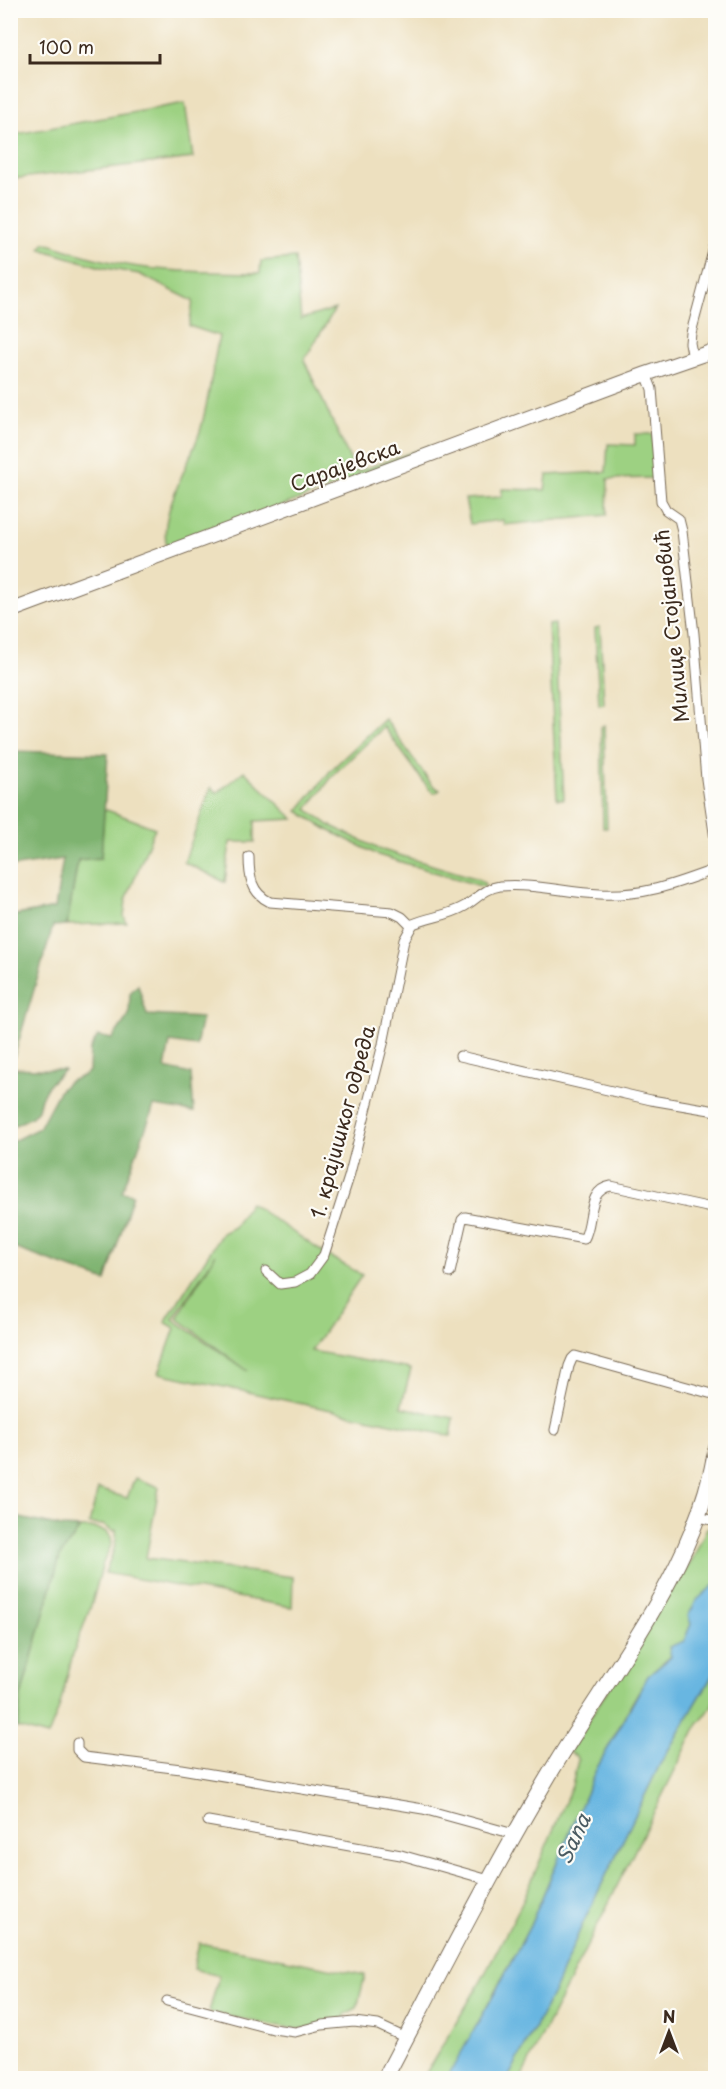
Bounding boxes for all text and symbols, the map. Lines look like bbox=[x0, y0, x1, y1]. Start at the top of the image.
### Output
scale bar bbox=[30, 27, 160, 65]
text: 100 m bbox=[39, 33, 94, 60]
street label: Сарајевска bbox=[286, 431, 404, 499]
street label: Милице Стојановић bbox=[646, 528, 696, 724]
street label: 1. крајишког одреда bbox=[302, 1021, 382, 1222]
water label: Sana bbox=[547, 1807, 598, 1869]
north arrow bbox=[639, 2002, 699, 2062]
text: N bbox=[663, 2004, 675, 2028]

